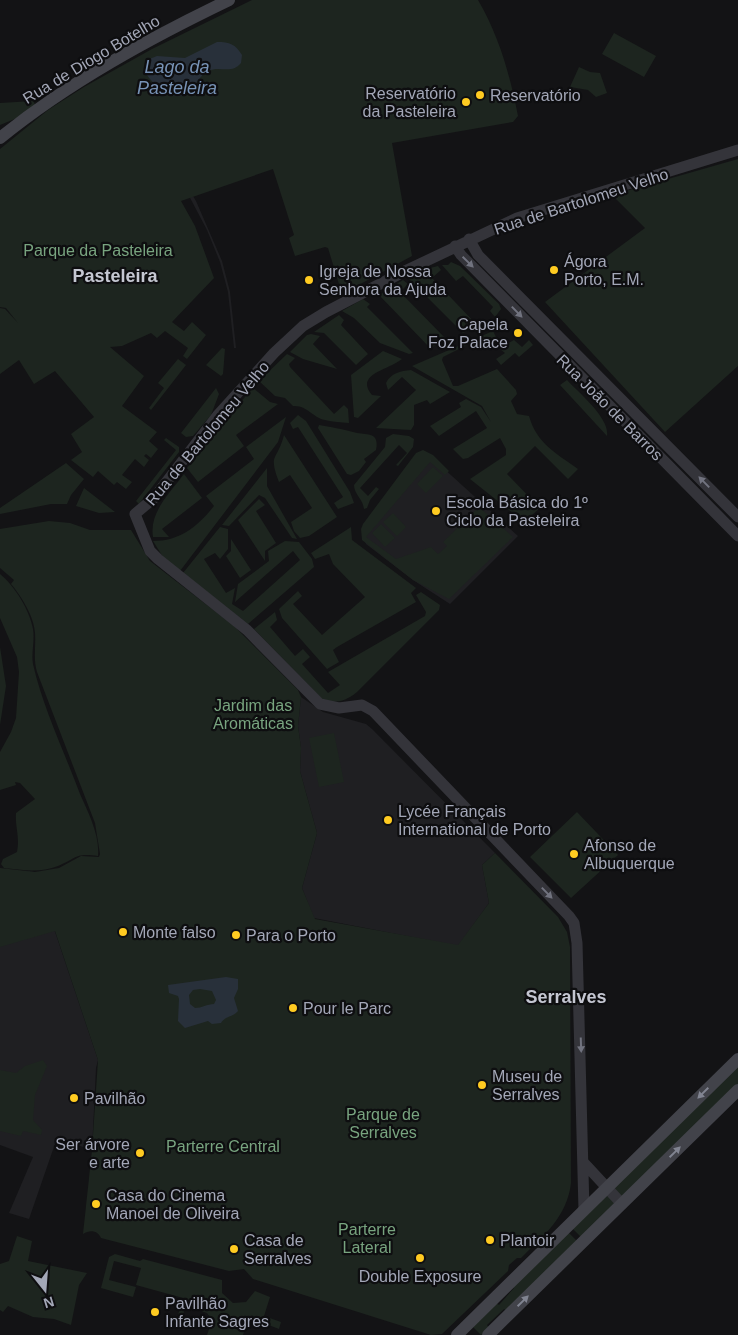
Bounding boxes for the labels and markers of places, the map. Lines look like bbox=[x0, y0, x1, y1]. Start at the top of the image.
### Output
place label: Reservatório da Pasteleira bbox=[363, 85, 456, 120]
place label: Reservatório bbox=[490, 87, 581, 104]
marker: Reservatório bbox=[474, 89, 486, 101]
marker: Reservatório da Pasteleira bbox=[460, 96, 472, 108]
place label: Ágora Porto, E.M. bbox=[564, 252, 644, 288]
place label: Igreja de Nossa Senhora da Ajuda bbox=[319, 263, 446, 298]
marker: Ágora Porto, E.M. bbox=[548, 264, 560, 276]
marker: Igreja de Nossa Senhora da Ajuda bbox=[303, 274, 315, 286]
place label: Capela Foz Palace bbox=[428, 316, 508, 351]
marker: Capela Foz Palace bbox=[512, 327, 524, 339]
place label: Escola Básica do 1º Ciclo da Pasteleira bbox=[446, 494, 588, 529]
marker: Escola Básica do 1º Ciclo da Pasteleira bbox=[430, 505, 442, 517]
place label: Lycée Français International de Porto bbox=[398, 803, 551, 838]
marker: Lycée Français International de Porto bbox=[382, 814, 394, 826]
place label: Afonso de Albuquerque bbox=[584, 837, 675, 872]
marker: Afonso de Albuquerque bbox=[568, 848, 580, 860]
place label: Monte falso bbox=[133, 924, 216, 941]
marker: Monte falso bbox=[117, 926, 129, 938]
place label: Para o Porto bbox=[246, 927, 336, 944]
marker: Para o Porto bbox=[230, 929, 242, 941]
place label: Pour le Parc bbox=[303, 1000, 391, 1017]
marker: Pour le Parc bbox=[287, 1002, 299, 1014]
place label: Museu de Serralves bbox=[492, 1068, 562, 1103]
marker: Museu de Serralves bbox=[476, 1079, 488, 1091]
place label: Pavilhão bbox=[84, 1090, 145, 1107]
marker: Pavilhão bbox=[68, 1092, 80, 1104]
place label: Ser árvore e arte bbox=[55, 1136, 130, 1171]
marker: Ser árvore e arte bbox=[134, 1147, 146, 1159]
place label: Casa do Cinema Manoel de Oliveira bbox=[106, 1187, 240, 1222]
marker: Casa do Cinema Manoel de Oliveira bbox=[90, 1198, 102, 1210]
place label: Casa de Serralves bbox=[244, 1232, 312, 1267]
place label: Plantoir bbox=[500, 1232, 555, 1249]
marker: Plantoir bbox=[484, 1234, 496, 1246]
marker: Casa de Serralves bbox=[228, 1243, 240, 1255]
marker: Double Exposure bbox=[414, 1252, 426, 1264]
place label: Double Exposure bbox=[359, 1268, 481, 1285]
place label: Pavilhão Infante Sagres bbox=[165, 1295, 269, 1330]
marker: Pavilhão Infante Sagres bbox=[149, 1306, 161, 1318]

